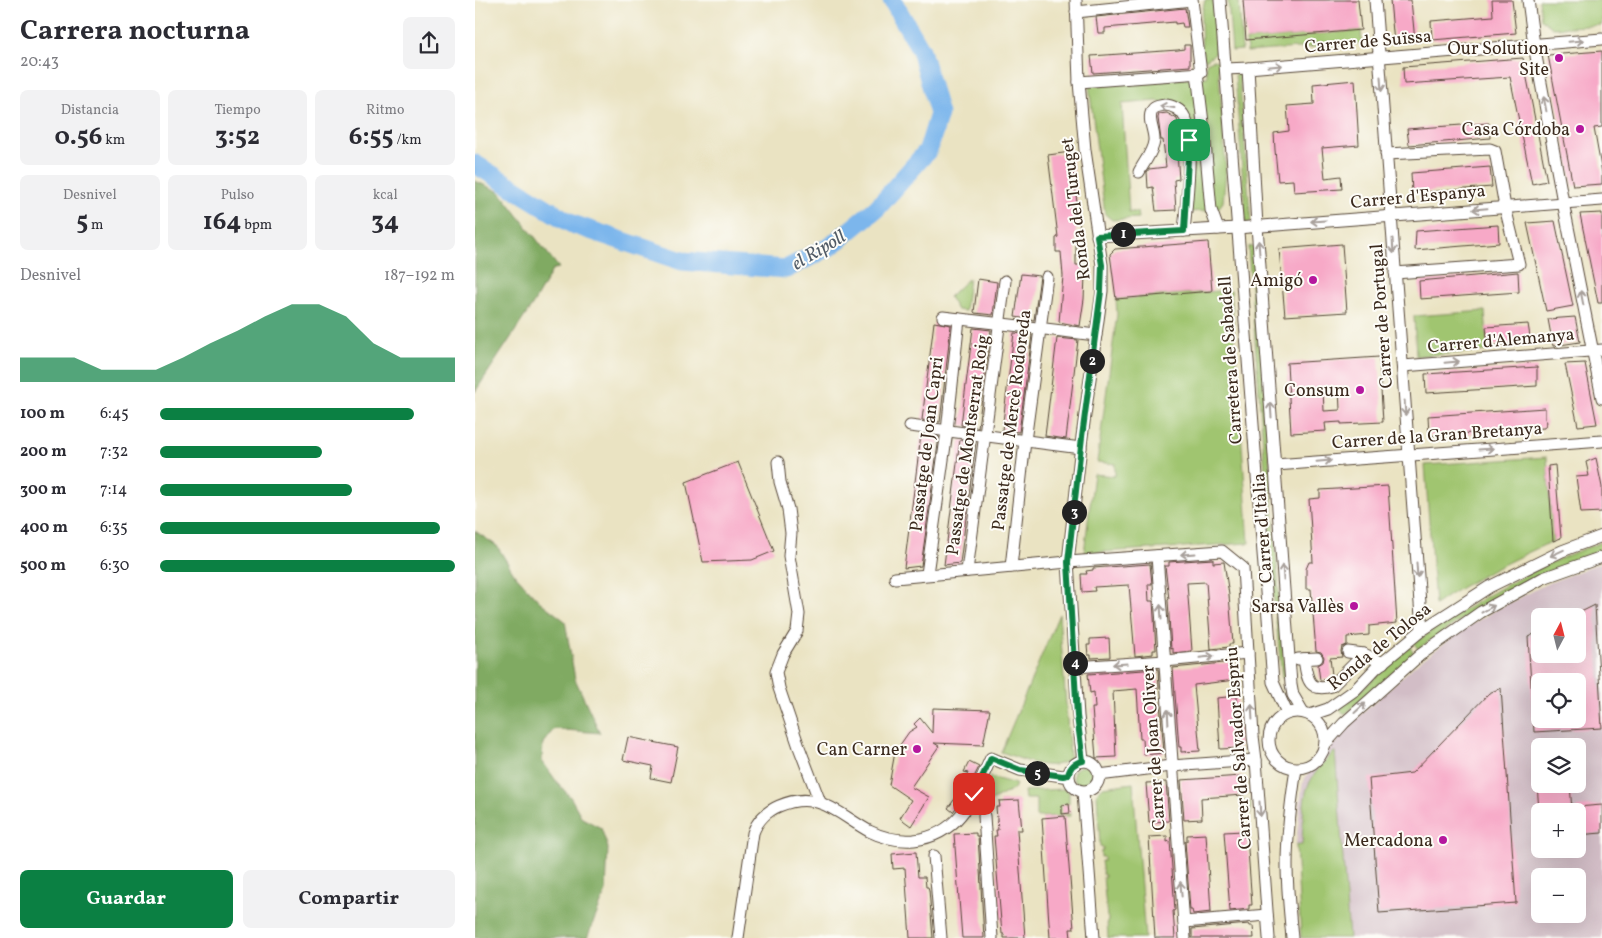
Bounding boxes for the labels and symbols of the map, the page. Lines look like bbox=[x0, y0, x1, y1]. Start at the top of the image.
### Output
street label: Carrer de Suïssa bbox=[1303, 24, 1433, 61]
one-way arrow bbox=[1568, 36, 1584, 46]
place label: Our Solution Site bbox=[1448, 37, 1549, 83]
marker: Our Solution Site bbox=[1553, 52, 1565, 64]
one-way arrow bbox=[1267, 61, 1283, 71]
one-way arrow bbox=[1376, 75, 1385, 91]
one-way arrow bbox=[1540, 97, 1550, 113]
one-way arrow bbox=[1159, 102, 1175, 111]
place label: Casa Córdoba bbox=[1462, 118, 1570, 143]
pin bbox=[1168, 119, 1210, 161]
marker: Casa Córdoba bbox=[1574, 123, 1586, 135]
street label: Ronda del Turuget bbox=[1055, 136, 1098, 282]
street label: Carrer d'Espanya bbox=[1350, 179, 1487, 216]
one-way arrow bbox=[1472, 204, 1488, 214]
one-way arrow bbox=[1310, 217, 1326, 226]
pin: 1 bbox=[1111, 222, 1135, 246]
water label: el Ripoll bbox=[787, 224, 851, 277]
one-way arrow bbox=[1388, 237, 1398, 253]
one-way arrow bbox=[1254, 241, 1264, 257]
street label: Carrer de Portugal bbox=[1365, 243, 1400, 389]
place label: Amigó bbox=[1250, 269, 1303, 294]
marker: Amigó bbox=[1307, 274, 1319, 286]
street label: Carretera de Sabadell bbox=[1213, 275, 1250, 445]
one-way arrow bbox=[1577, 291, 1587, 307]
street label: Passatge de Mercè Rodoreda bbox=[987, 308, 1038, 532]
street label: Carrer d'Alemanya bbox=[1427, 323, 1576, 360]
street label: Passatge de Montserrat Roig bbox=[941, 333, 996, 557]
pin: 2 bbox=[1079, 348, 1105, 374]
street label: Passatge de Joan Capri bbox=[904, 355, 951, 533]
one-way arrow bbox=[1443, 357, 1459, 367]
place label: Consum bbox=[1284, 379, 1350, 404]
marker: Consum bbox=[1354, 384, 1366, 396]
one-way arrow bbox=[1401, 399, 1410, 415]
one-way arrow bbox=[1266, 403, 1276, 419]
street label: Carrer de la Gran Bretanya bbox=[1331, 417, 1543, 456]
one-way arrow bbox=[1477, 444, 1493, 454]
one-way arrow bbox=[1315, 456, 1331, 466]
street label: Carrer d'Itàlia bbox=[1247, 472, 1280, 584]
pin: 3 bbox=[1061, 500, 1087, 524]
one-way arrow bbox=[1181, 549, 1197, 558]
one-way arrow bbox=[1550, 549, 1565, 559]
one-way arrow bbox=[1412, 561, 1422, 577]
one-way arrow bbox=[1279, 565, 1288, 581]
place label: Sarsa Vallès bbox=[1251, 595, 1344, 620]
street label: Ronda de Tolosa bbox=[1323, 597, 1437, 697]
marker: Sarsa Vallès bbox=[1348, 600, 1360, 612]
one-way arrow bbox=[1480, 603, 1495, 613]
one-way arrow bbox=[1156, 605, 1166, 621]
north arrow bbox=[1531, 608, 1586, 662]
street label: Carrer de Salvador Espriu bbox=[1220, 646, 1259, 850]
pin: 4 bbox=[1063, 650, 1087, 676]
one-way arrow bbox=[1198, 652, 1214, 662]
one-way arrow bbox=[1112, 659, 1128, 668]
street label: Carrer de Joan Oliver bbox=[1136, 664, 1173, 832]
one-way arrow bbox=[1354, 702, 1367, 714]
one-way arrow bbox=[1247, 704, 1256, 720]
one-way arrow bbox=[1164, 710, 1173, 726]
place label: Can Carner bbox=[817, 738, 907, 763]
marker: Can Carner bbox=[911, 743, 923, 755]
pin: 5 bbox=[1025, 760, 1049, 786]
pin bbox=[953, 773, 995, 815]
one-way arrow bbox=[1255, 800, 1264, 816]
place label: Mercadona bbox=[1344, 829, 1433, 854]
marker: Mercadona bbox=[1437, 834, 1449, 846]
one-way arrow bbox=[1177, 882, 1186, 898]

